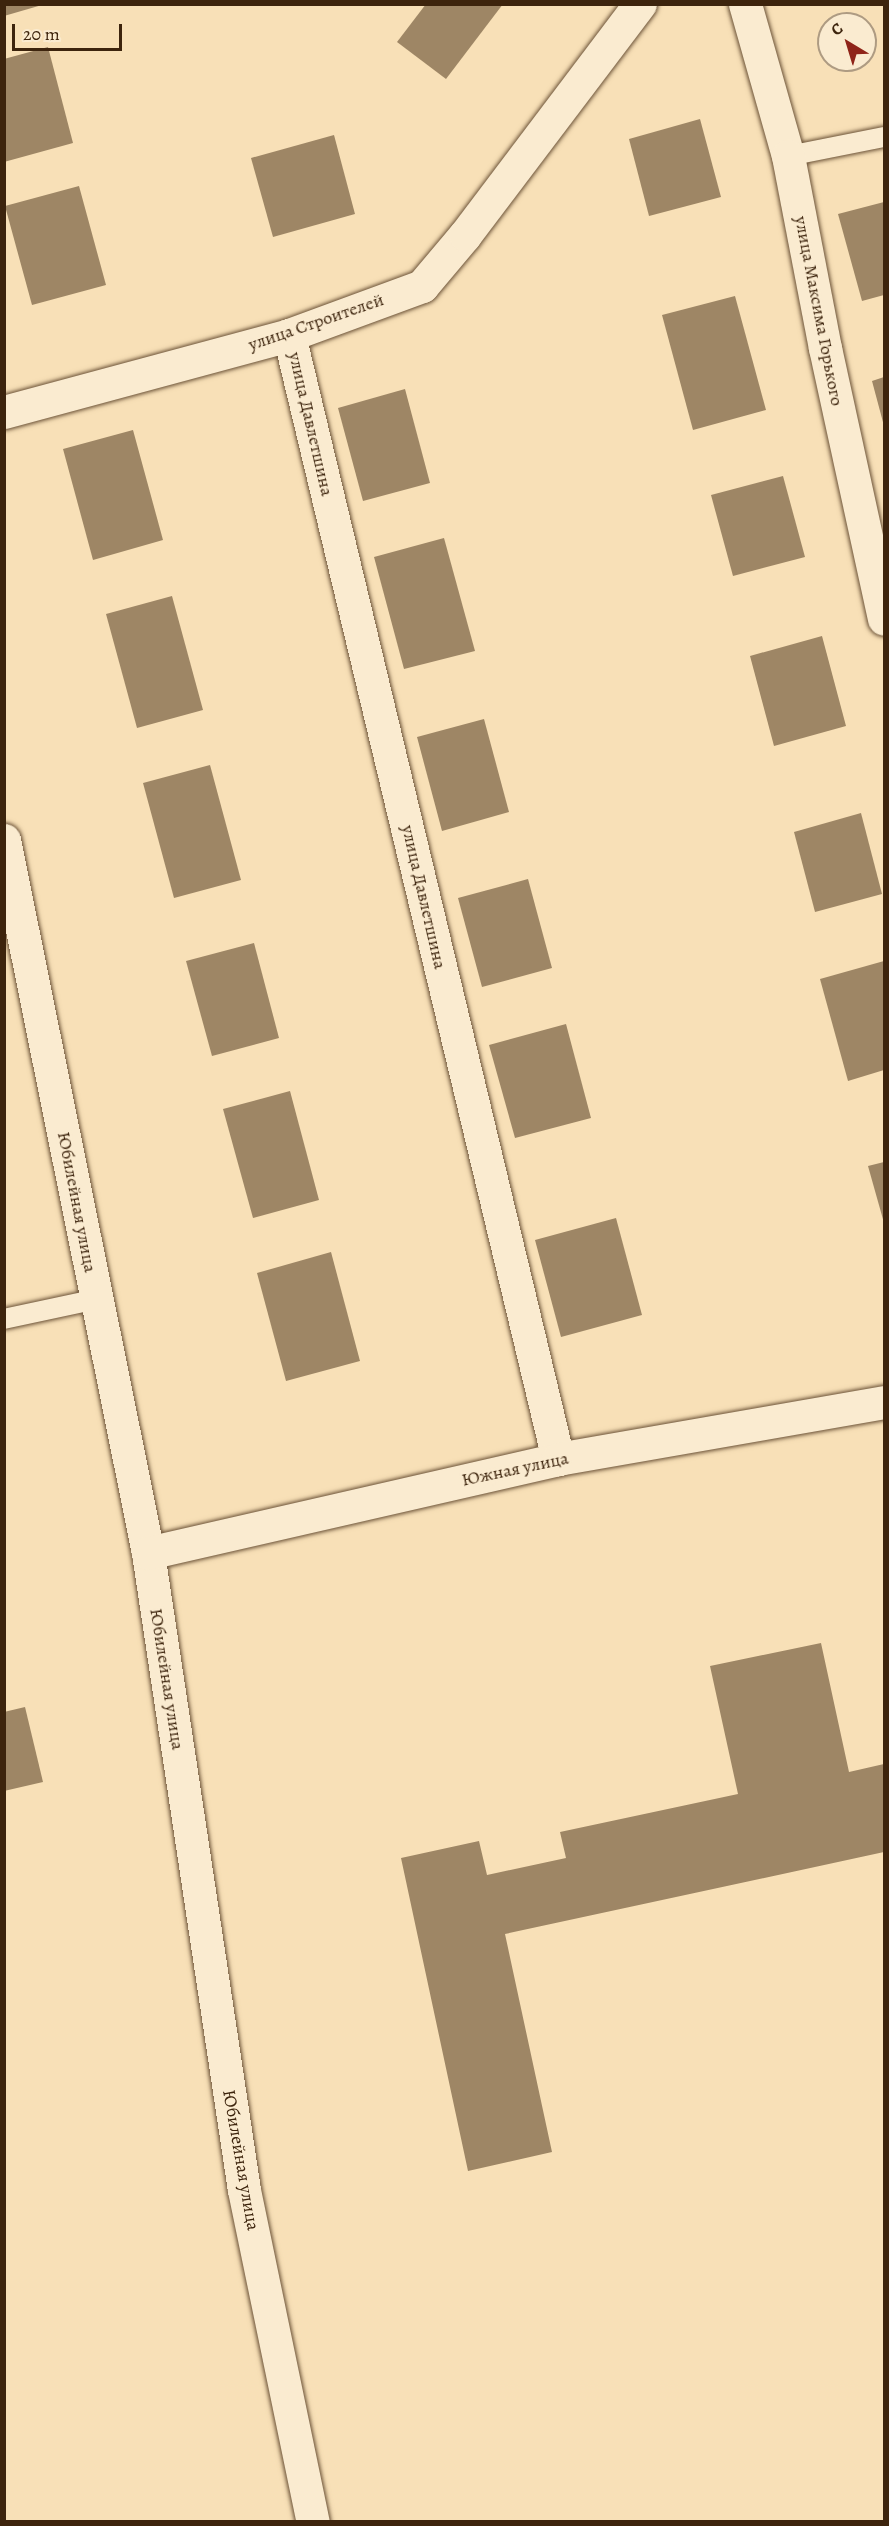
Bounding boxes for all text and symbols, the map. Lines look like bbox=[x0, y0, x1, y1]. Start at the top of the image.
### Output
scale bar bbox=[15, 12, 124, 50]
north arrow bbox=[817, 12, 877, 72]
text: С bbox=[826, 18, 848, 41]
text: 20 m bbox=[23, 22, 60, 46]
street label: улица Максима Горького bbox=[790, 214, 848, 408]
street label: улица Строителей bbox=[245, 289, 387, 355]
street label: улица Давлетшина bbox=[284, 350, 338, 498]
street label: улица Давлетшина bbox=[397, 823, 451, 971]
street label: Юбилейная улица bbox=[53, 1130, 101, 1274]
street label: Южная улица bbox=[460, 1447, 570, 1491]
street label: Юбилейная улица bbox=[145, 1607, 189, 1751]
street label: Юбилейная улица bbox=[218, 2088, 264, 2232]

